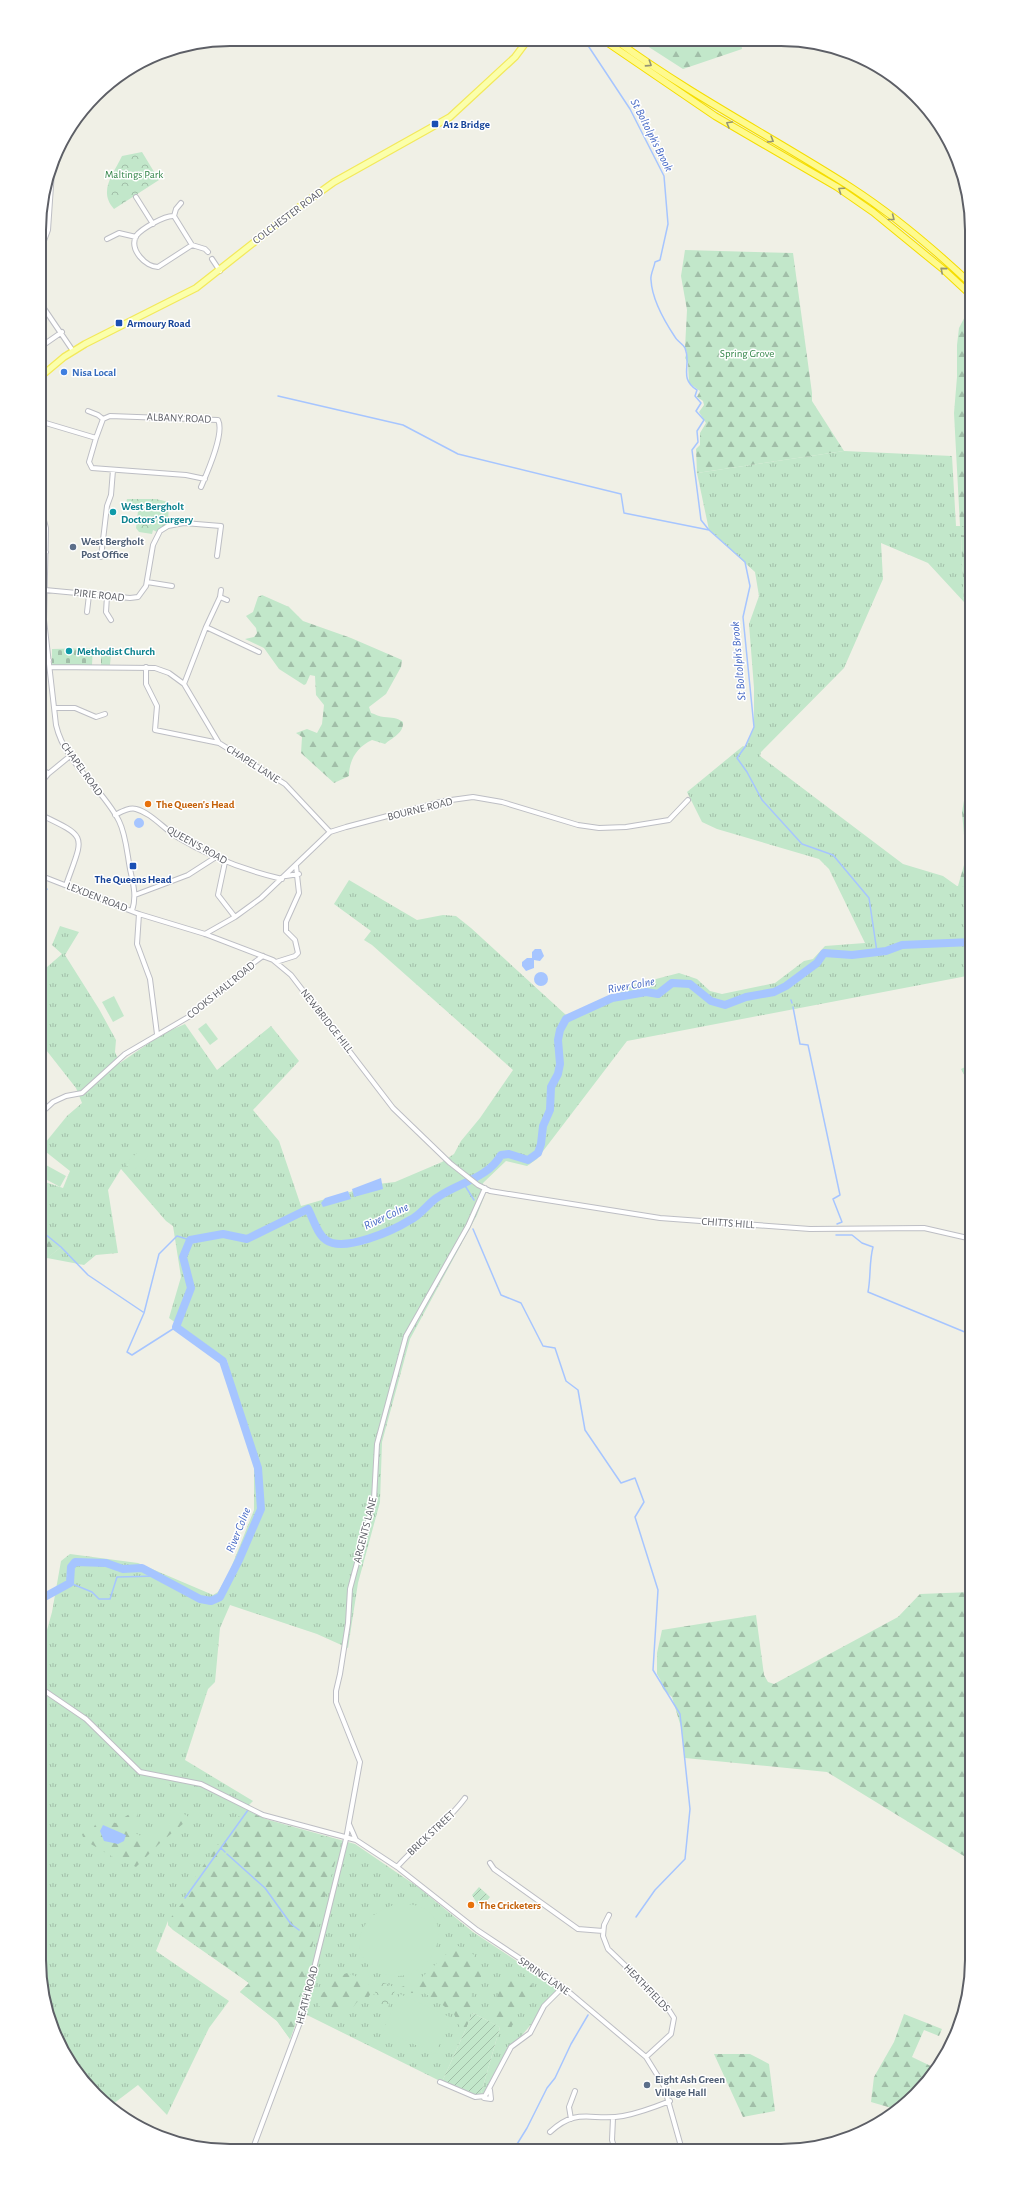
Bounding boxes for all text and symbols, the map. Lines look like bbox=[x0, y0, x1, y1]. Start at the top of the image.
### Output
one-way arrow bbox=[645, 59, 652, 67]
water label: St Boltolph's Brook bbox=[628, 97, 676, 174]
marker: A12 Bridge bbox=[430, 119, 440, 129]
place label: A12 Bridge bbox=[443, 119, 490, 130]
one-way arrow bbox=[726, 122, 733, 129]
one-way arrow bbox=[767, 135, 774, 143]
park label: Maltings Park bbox=[105, 169, 163, 180]
street label: COLCHESTER ROAD bbox=[251, 186, 325, 246]
one-way arrow bbox=[838, 187, 845, 195]
one-way arrow bbox=[888, 213, 895, 220]
one-way arrow bbox=[941, 267, 948, 274]
marker: Armoury Road bbox=[114, 318, 124, 328]
place label: Armoury Road bbox=[127, 318, 191, 329]
park label: Spring Grove bbox=[720, 348, 774, 359]
marker: Nisa Local bbox=[59, 367, 69, 377]
place label: Nisa Local bbox=[72, 367, 116, 378]
street label: ALBANY ROAD bbox=[147, 411, 211, 425]
place label: West Bergholt Doctors' Surgery bbox=[121, 501, 193, 525]
marker: West Bergholt Doctors' Surgery bbox=[108, 507, 118, 517]
place label: West Bergholt Post Office bbox=[81, 536, 144, 560]
marker: West Bergholt Post Office bbox=[68, 542, 78, 552]
street label: PIRIE ROAD bbox=[73, 587, 125, 603]
water label: St Boltolph's Brook bbox=[729, 620, 748, 701]
marker: Methodist Church bbox=[64, 646, 74, 656]
place label: Methodist Church bbox=[77, 646, 155, 657]
street label: CHAPEL ROAD bbox=[59, 740, 105, 798]
street label: CHAPEL LANE bbox=[225, 743, 282, 786]
street label: BOURNE ROAD bbox=[386, 796, 454, 822]
marker: The Queen's Head bbox=[143, 799, 153, 809]
place label: The Queen's Head bbox=[156, 799, 235, 811]
street label: QUEEN'S ROAD bbox=[165, 824, 229, 866]
marker: The Queens Head bbox=[128, 861, 138, 871]
place label: The Queens Head bbox=[95, 874, 172, 886]
street label: LEXDEN ROAD bbox=[65, 880, 129, 914]
street label: COOKS HALL ROAD bbox=[185, 959, 257, 1021]
water label: River Colne bbox=[606, 975, 656, 995]
street label: NEWBRIDGE HILL bbox=[299, 987, 356, 1055]
water label: River Colne bbox=[362, 1200, 411, 1232]
street label: CHITTS HILL bbox=[701, 1216, 755, 1230]
street label: ARGENTS LANE bbox=[351, 1495, 379, 1564]
water label: River Colne bbox=[224, 1505, 253, 1554]
street label: BRICK STREET bbox=[405, 1808, 457, 1858]
marker: The Cricketers bbox=[466, 1900, 476, 1910]
place label: The Cricketers bbox=[479, 1900, 541, 1911]
street label: SPRING LANE bbox=[516, 1955, 572, 1998]
street label: HEATHFIELDS bbox=[622, 1962, 672, 2014]
street label: HEATH ROAD bbox=[294, 1965, 320, 2025]
place label: Eight Ash Green Village Hall bbox=[655, 2074, 725, 2098]
marker: Eight Ash Green Village Hall bbox=[642, 2080, 652, 2090]

